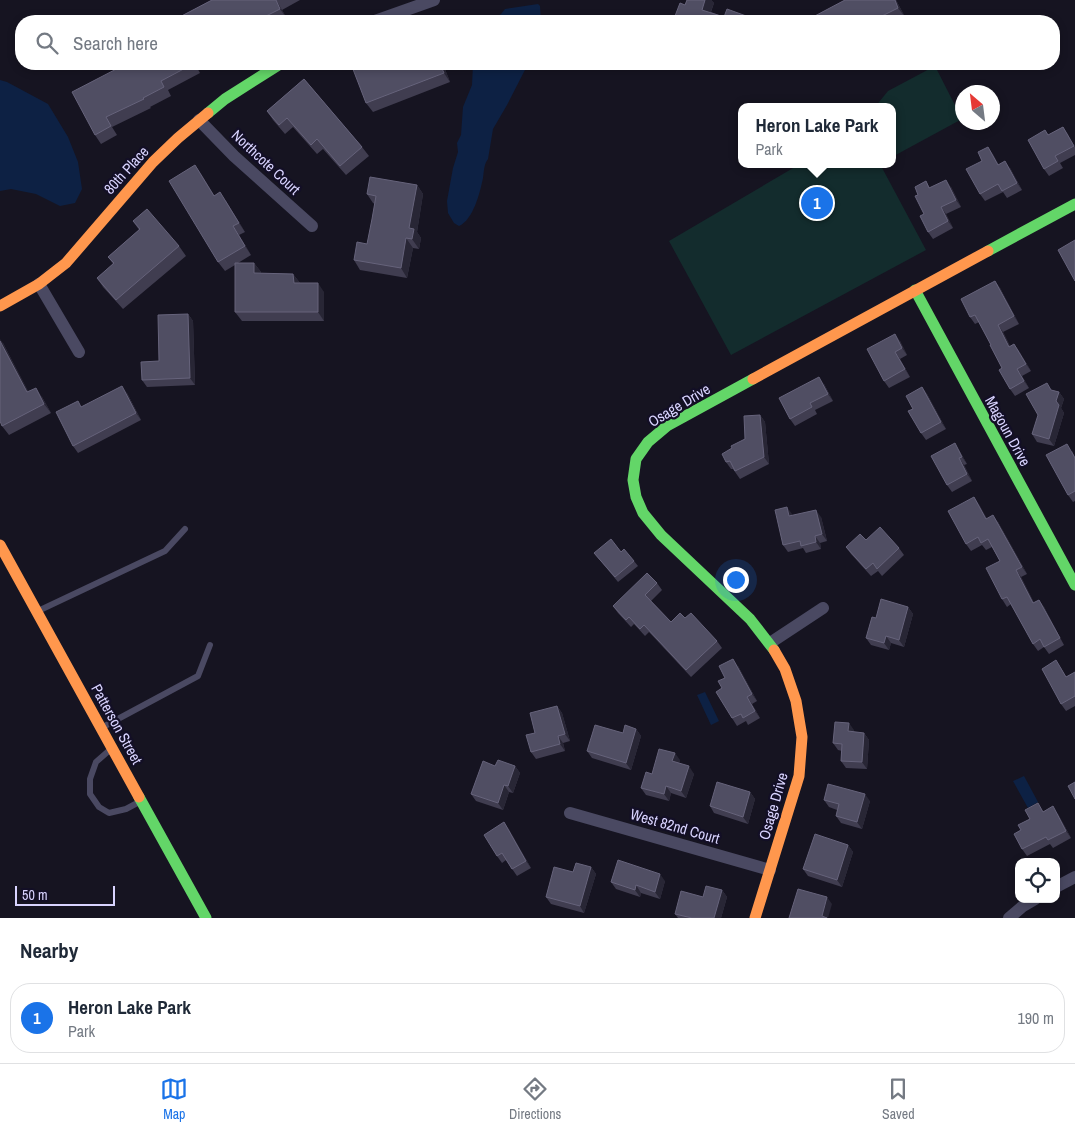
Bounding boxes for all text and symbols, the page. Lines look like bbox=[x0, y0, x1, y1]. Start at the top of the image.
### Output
search box bbox=[15, 15, 1060, 70]
icon: search bbox=[33, 29, 61, 57]
text: Search here bbox=[73, 30, 158, 56]
north arrow bbox=[955, 85, 1000, 130]
popup bbox=[738, 103, 896, 168]
text: Heron Lake Park bbox=[756, 112, 878, 138]
street label: Northcote Court bbox=[227, 125, 305, 200]
text: Park bbox=[756, 138, 783, 160]
street label: 80th Place bbox=[99, 141, 153, 199]
pin: 1 bbox=[801, 184, 833, 222]
street label: Osage Drive bbox=[644, 378, 714, 432]
street label: Magoun Drive bbox=[980, 392, 1036, 470]
your location bbox=[723, 567, 749, 593]
street label: Patterson Street bbox=[86, 680, 148, 768]
street label: Osage Drive bbox=[753, 770, 793, 842]
street label: West 82nd Court bbox=[628, 803, 723, 849]
map controls bbox=[1015, 858, 1060, 903]
button: locate bbox=[1015, 858, 1060, 903]
scale bar bbox=[15, 883, 115, 906]
text: 50 m bbox=[22, 886, 48, 904]
text: Nearby bbox=[20, 936, 78, 965]
text: Heron Lake Park bbox=[68, 994, 191, 1020]
text: 1 bbox=[33, 1007, 41, 1029]
text: 190 m bbox=[1018, 1007, 1054, 1029]
text: Park bbox=[68, 1020, 95, 1042]
tab: Map bbox=[160, 1075, 188, 1123]
tab: Directions bbox=[509, 1075, 561, 1123]
tab: Saved bbox=[882, 1075, 915, 1123]

